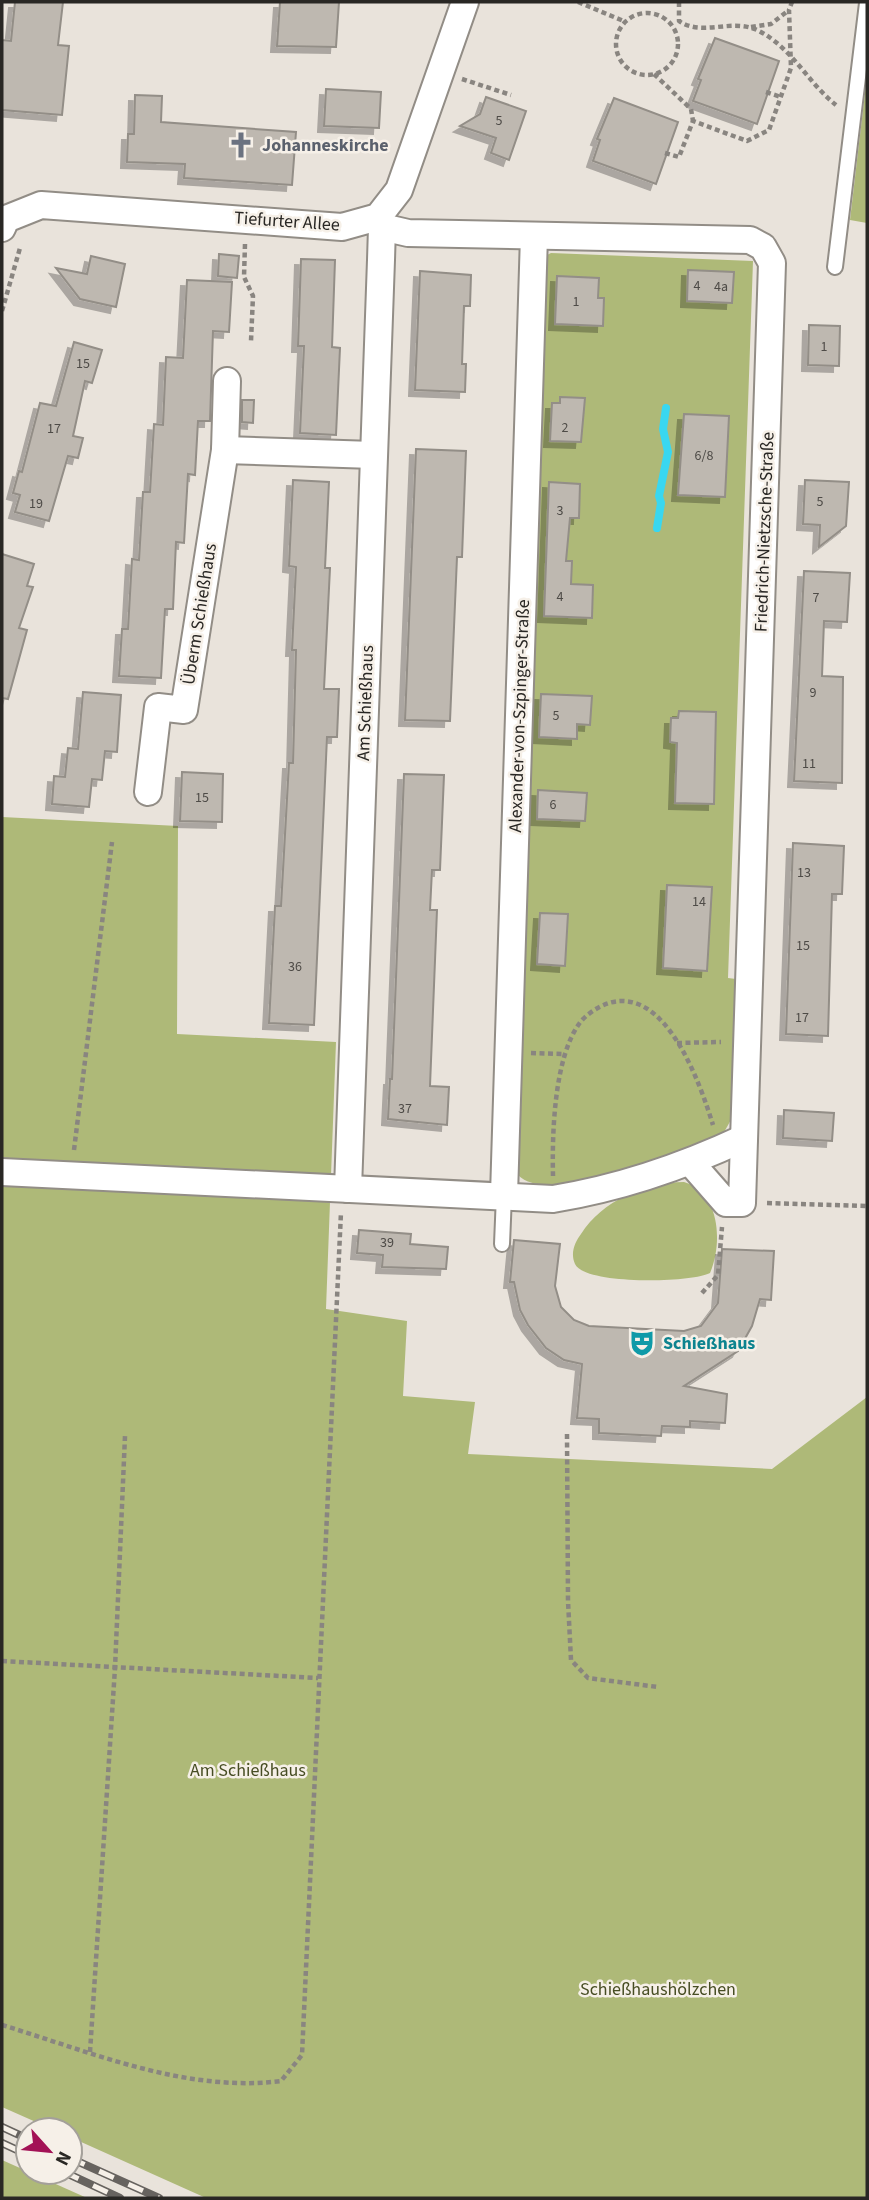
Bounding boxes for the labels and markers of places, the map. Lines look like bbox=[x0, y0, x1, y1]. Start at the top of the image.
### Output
church icon: Johanneskirche bbox=[226, 130, 256, 160]
place label: Johanneskirche bbox=[262, 133, 389, 158]
theatre icon: Schießhaus bbox=[627, 1328, 657, 1358]
place label: Schießhaus bbox=[663, 1331, 755, 1356]

